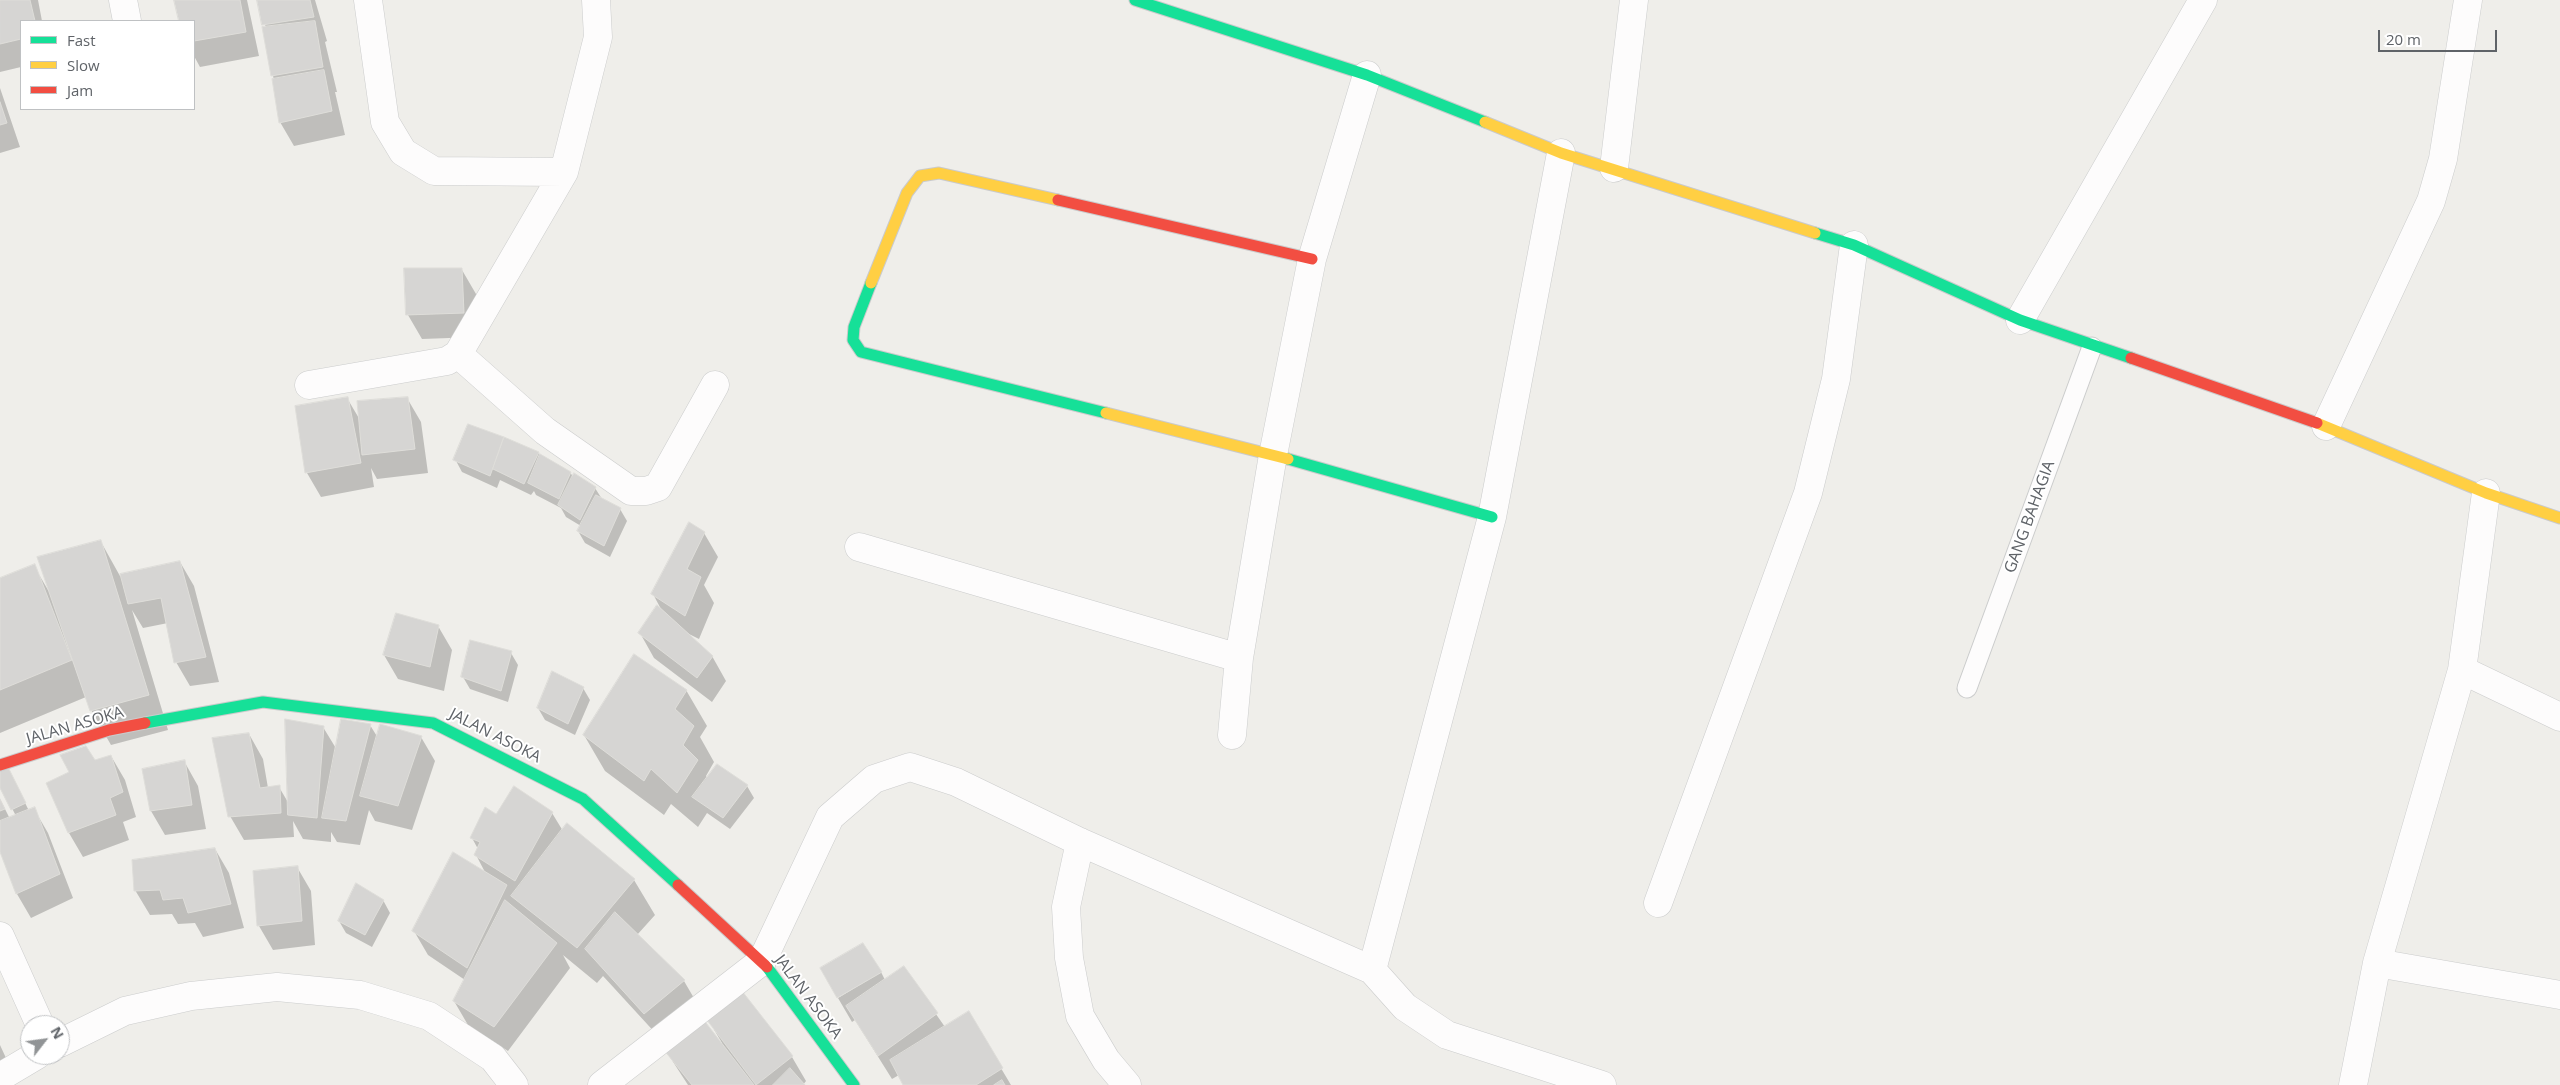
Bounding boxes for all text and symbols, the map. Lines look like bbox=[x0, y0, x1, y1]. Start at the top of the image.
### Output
legend bbox=[20, 20, 195, 110]
scale bar bbox=[2380, 20, 2499, 52]
text: 20 m bbox=[2386, 29, 2421, 49]
text: Fast bbox=[67, 30, 96, 50]
text: Slow bbox=[67, 55, 100, 75]
text: Jam bbox=[67, 80, 93, 100]
street label: GANG BAHAGIA bbox=[2001, 458, 2059, 576]
street label: JALAN ASOKA bbox=[24, 703, 126, 749]
street label: JALAN ASOKA bbox=[446, 705, 544, 767]
street label: JALAN ASOKA bbox=[770, 951, 846, 1043]
north arrow bbox=[20, 1015, 70, 1065]
text: N bbox=[46, 1023, 69, 1042]

